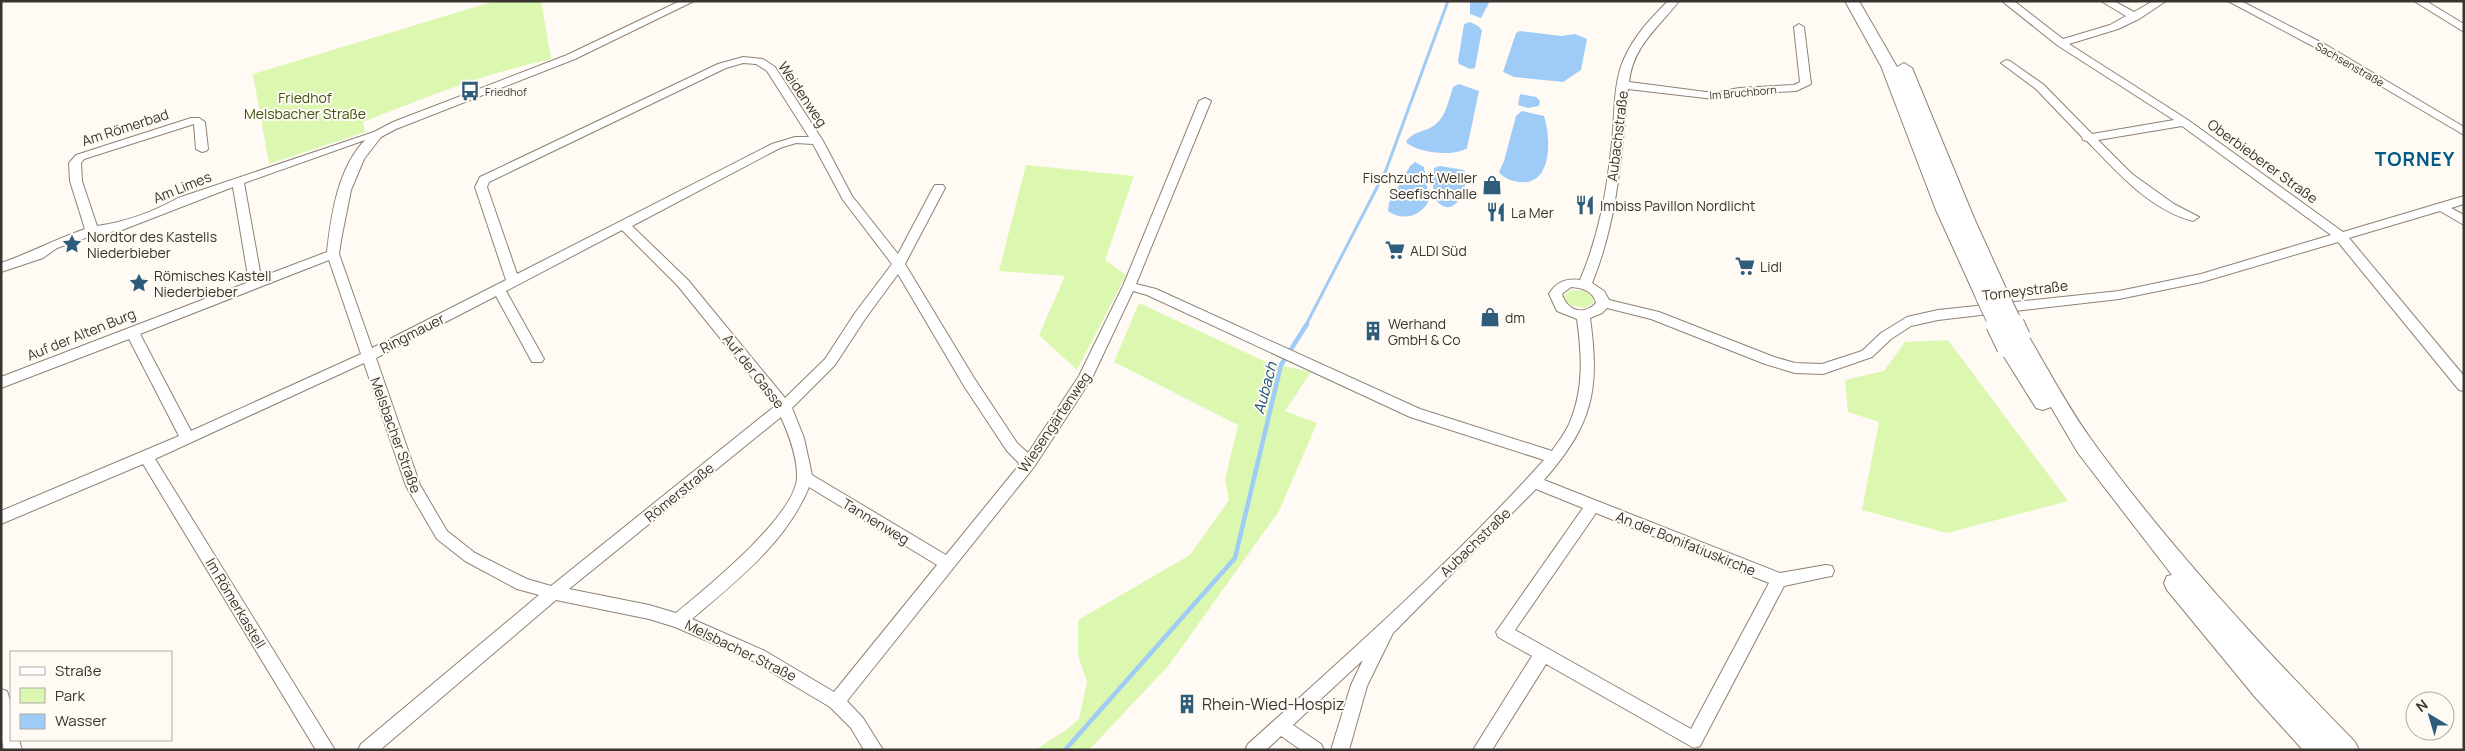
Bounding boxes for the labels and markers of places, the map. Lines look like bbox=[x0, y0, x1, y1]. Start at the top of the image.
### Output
bus stop icon: Friedhof bbox=[459, 80, 481, 102]
place label: Friedhof bbox=[485, 84, 527, 99]
place label: Fischzucht Weller Seefischhalle bbox=[1363, 168, 1477, 203]
shop icon: Fischzucht Weller Seefischhalle bbox=[1481, 174, 1503, 196]
restaurant icon: Imbiss Pavillon Nordlicht bbox=[1574, 194, 1596, 216]
place label: Imbiss Pavillon Nordlicht bbox=[1600, 196, 1756, 215]
restaurant icon: La Mer bbox=[1485, 201, 1507, 223]
place label: La Mer bbox=[1511, 203, 1554, 222]
place label: Nordtor des Kastells Niederbieber bbox=[87, 227, 217, 262]
place icon: Nordtor des Kastells Niederbieber bbox=[61, 233, 83, 255]
supermarket icon: ALDI Süd bbox=[1384, 239, 1406, 261]
place label: ALDI Süd bbox=[1410, 241, 1467, 260]
supermarket icon: Lidl bbox=[1734, 255, 1756, 277]
place label: Lidl bbox=[1760, 257, 1782, 276]
place label: Römisches Kastell Niederbieber bbox=[154, 266, 271, 301]
place icon: Römisches Kastell Niederbieber bbox=[128, 272, 150, 294]
shop icon: dm bbox=[1479, 306, 1501, 328]
place label: dm bbox=[1505, 308, 1525, 327]
place label: Werhand GmbH & Co bbox=[1388, 314, 1461, 349]
building icon: Werhand GmbH & Co bbox=[1362, 320, 1384, 342]
building icon: Rhein-Wied-Hospiz bbox=[1176, 693, 1198, 715]
place label: Rhein-Wied-Hospiz bbox=[1202, 693, 1345, 715]

